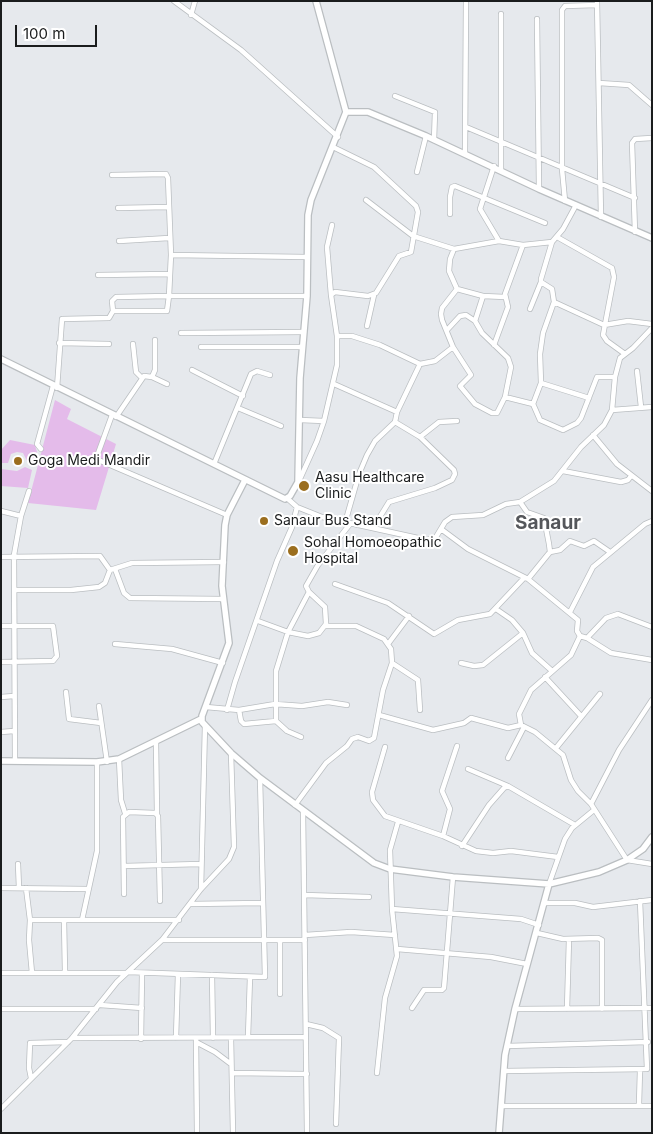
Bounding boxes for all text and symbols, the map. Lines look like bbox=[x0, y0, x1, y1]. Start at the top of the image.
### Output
scale bar bbox=[18, 15, 100, 47]
text: 100 m bbox=[23, 24, 65, 43]
place label: Goga Medi Mandir bbox=[28, 453, 150, 469]
marker: Goga Medi Mandir bbox=[12, 455, 24, 467]
place label: Aasu Healthcare Clinic bbox=[315, 470, 424, 502]
marker: Aasu Healthcare Clinic bbox=[297, 479, 311, 493]
district label: Sanaur bbox=[515, 512, 581, 534]
place label: Sanaur Bus Stand bbox=[274, 513, 392, 529]
marker: Sanaur Bus Stand bbox=[258, 515, 270, 527]
place label: Sohal Homoeopathic Hospital bbox=[304, 535, 442, 568]
marker: Sohal Homoeopathic Hospital bbox=[286, 544, 300, 558]

